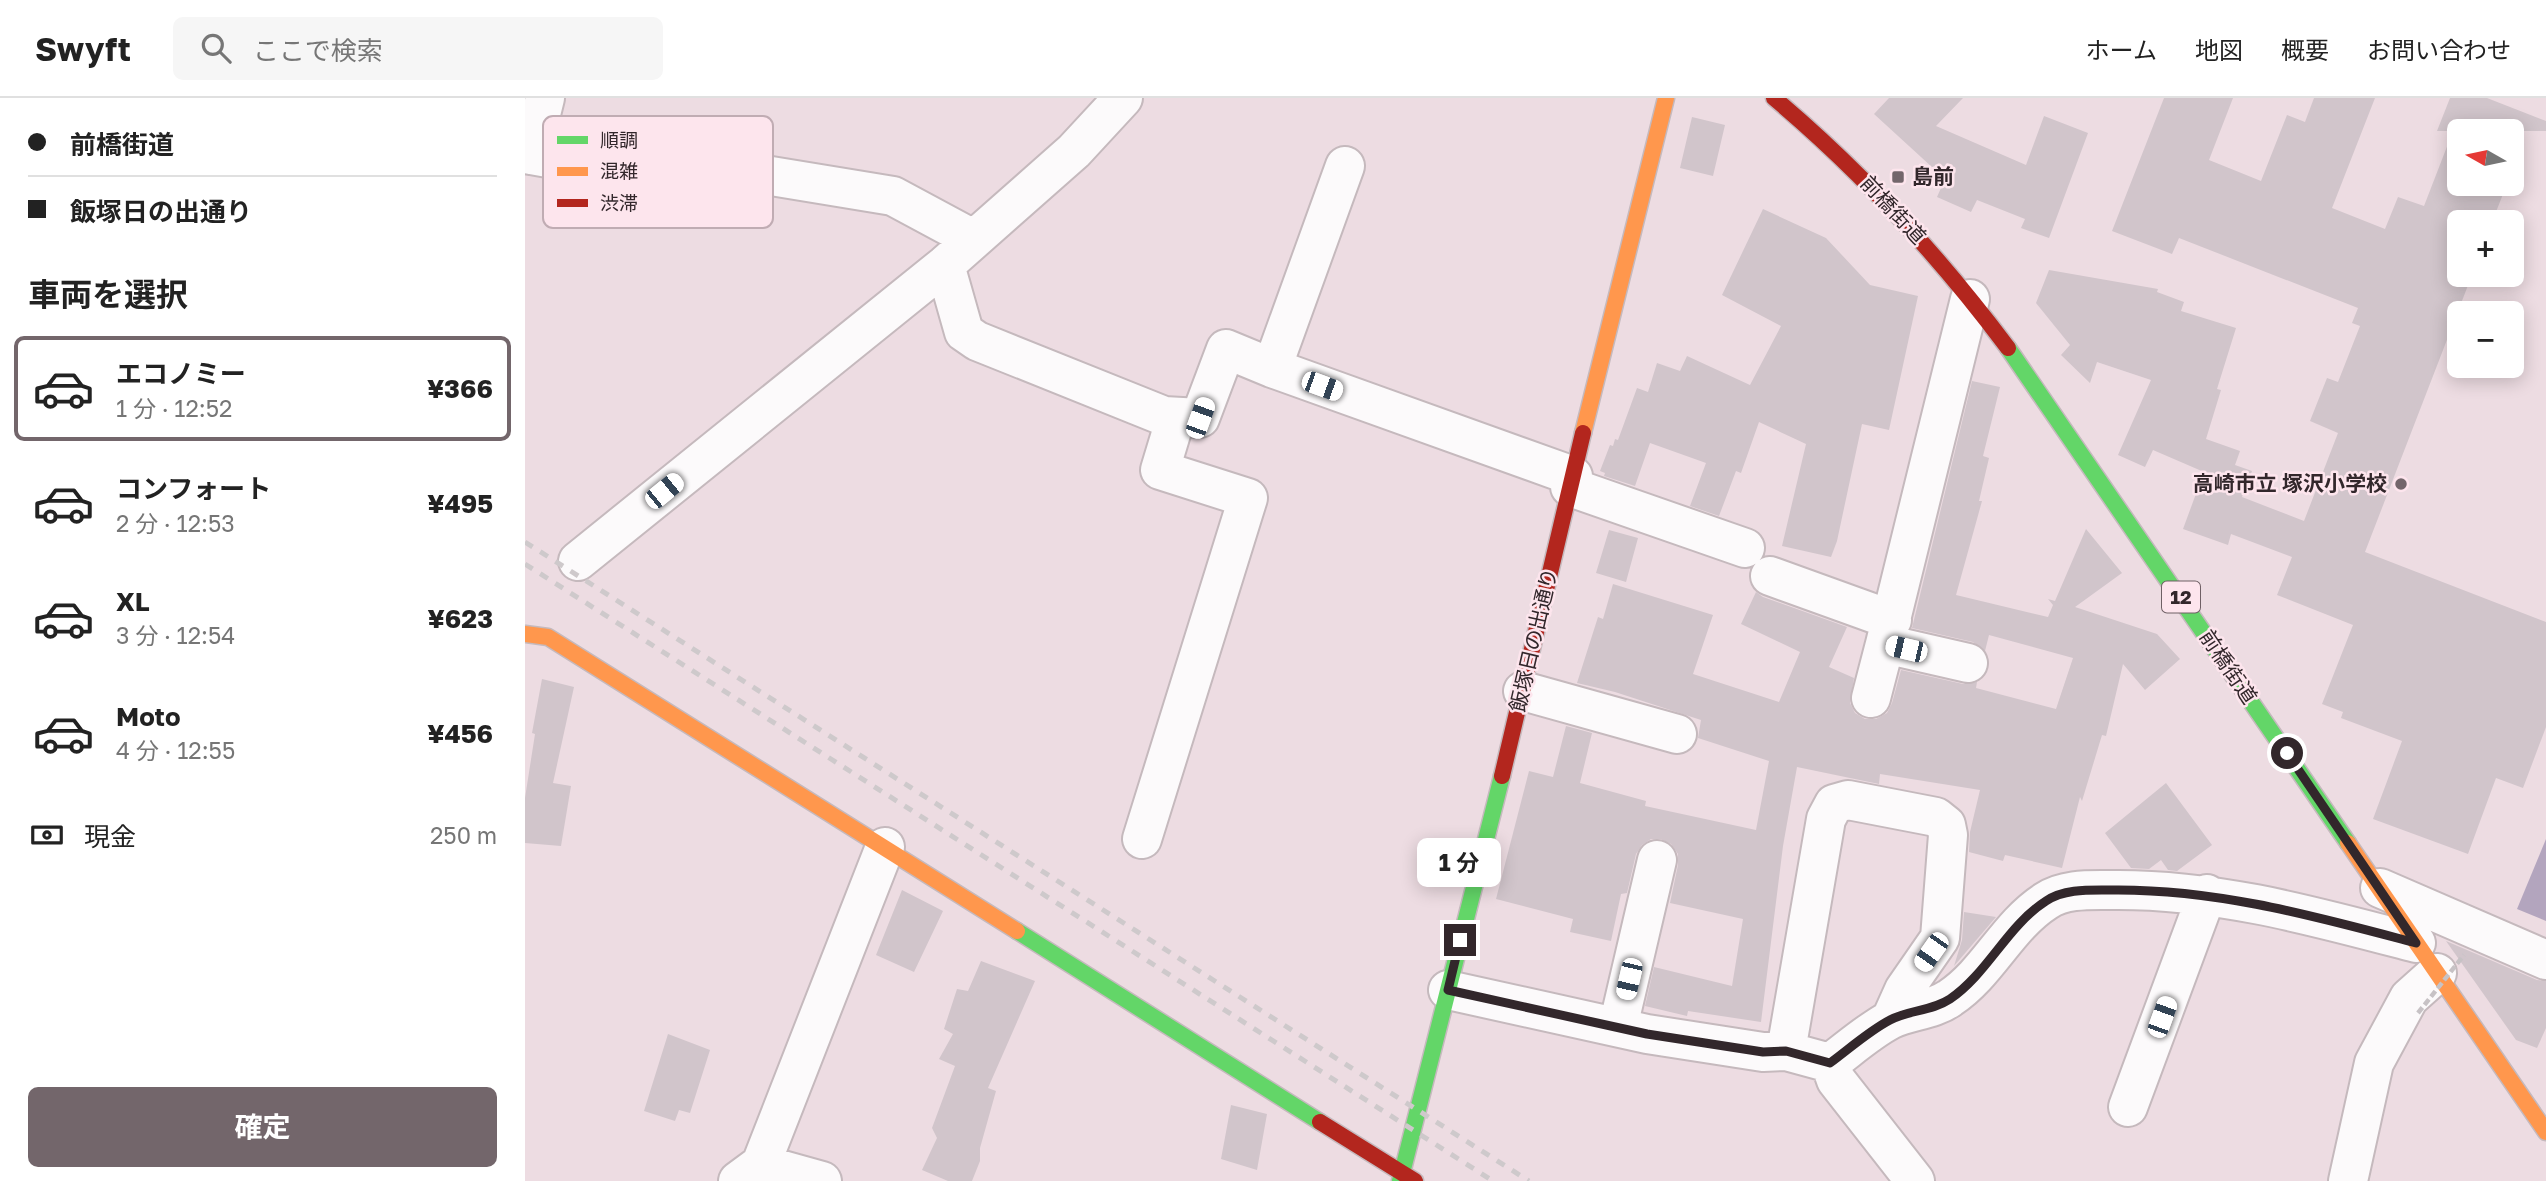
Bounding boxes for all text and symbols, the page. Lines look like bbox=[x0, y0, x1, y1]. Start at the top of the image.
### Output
search box bbox=[173, 17, 663, 80]
text: Swyft bbox=[35, 29, 131, 68]
icon: search bbox=[197, 29, 235, 67]
text: ここで検索 bbox=[253, 35, 383, 66]
text: ホーム bbox=[2086, 35, 2157, 64]
text: 地図 bbox=[2195, 35, 2243, 64]
text: 概要 bbox=[2281, 35, 2329, 64]
text: お問い合わせ bbox=[2367, 35, 2511, 64]
legend bbox=[543, 116, 773, 228]
north arrow bbox=[2447, 119, 2523, 196]
map controls bbox=[2447, 119, 2524, 378]
text: 順調 bbox=[600, 128, 638, 151]
text: 前橋街道 bbox=[70, 129, 174, 160]
text: 混雑 bbox=[600, 159, 638, 182]
place label: 島前 bbox=[1912, 163, 1954, 189]
marker: 島前 bbox=[1890, 169, 1906, 185]
street label: 前橋街道 bbox=[1856, 170, 1932, 249]
text: 渋滞 bbox=[600, 191, 638, 214]
text: 飯塚日の出通り bbox=[70, 196, 252, 227]
button: + bbox=[2447, 210, 2524, 287]
text: 車両を選択 bbox=[28, 275, 188, 313]
button: − bbox=[2447, 301, 2524, 378]
icon: car bbox=[32, 357, 95, 420]
text: エコノミー bbox=[116, 358, 246, 389]
car bbox=[1299, 369, 1346, 403]
text: ¥366 bbox=[427, 373, 493, 404]
text: 1 分 · 12:52 bbox=[116, 394, 232, 422]
car bbox=[1183, 395, 1218, 441]
car bbox=[642, 470, 687, 512]
place label: 高崎市立 塚沢小学校 bbox=[2193, 470, 2387, 496]
icon: car bbox=[32, 472, 95, 535]
text: コンフォート bbox=[116, 473, 271, 504]
marker: 高崎市立 塚沢小学校 bbox=[2393, 476, 2409, 492]
text: ¥495 bbox=[427, 488, 493, 519]
text: 2 分 · 12:53 bbox=[116, 509, 235, 537]
street label: 飯塚日の出通り bbox=[1504, 565, 1562, 714]
road number: 12 bbox=[2162, 582, 2200, 612]
text: XL bbox=[116, 586, 150, 617]
icon: car bbox=[32, 587, 95, 650]
text: ¥623 bbox=[428, 603, 493, 634]
text: 3 分 · 12:54 bbox=[116, 621, 235, 649]
street label: 前橋街道 bbox=[2195, 624, 2263, 709]
car bbox=[1884, 634, 1929, 664]
text: Moto bbox=[116, 701, 181, 732]
icon: car bbox=[32, 702, 95, 765]
text: ¥456 bbox=[427, 718, 493, 749]
text: 4 分 · 12:55 bbox=[116, 736, 235, 764]
route start bbox=[2271, 737, 2303, 769]
icon: cash bbox=[28, 816, 66, 854]
text: 現金 bbox=[84, 821, 136, 852]
text: 250 m bbox=[430, 821, 497, 849]
callout: 1 分 bbox=[1418, 838, 1502, 888]
text: 1 分 bbox=[1439, 848, 1479, 876]
route end bbox=[1444, 924, 1476, 956]
car bbox=[1911, 929, 1952, 975]
car bbox=[1615, 956, 1644, 1002]
car bbox=[2145, 994, 2180, 1040]
button: 確定 bbox=[28, 1087, 497, 1167]

